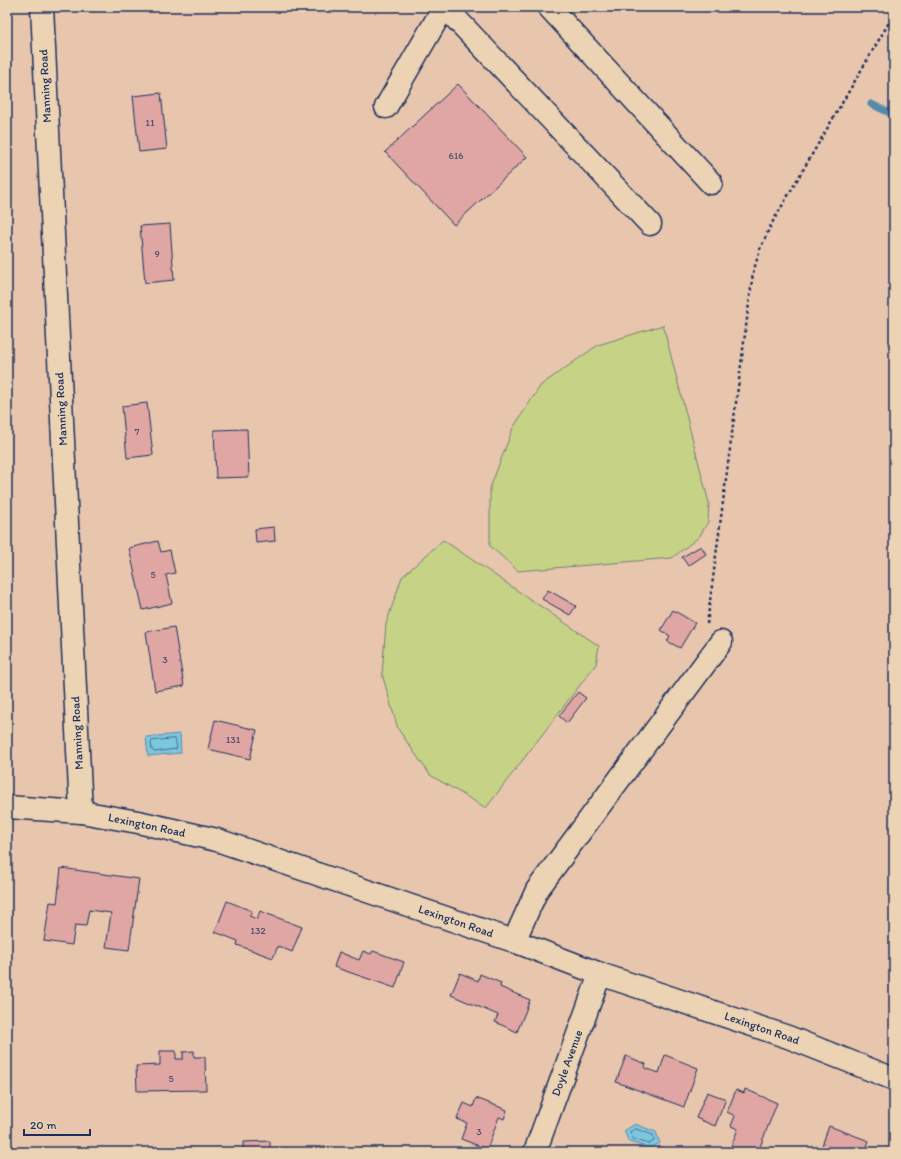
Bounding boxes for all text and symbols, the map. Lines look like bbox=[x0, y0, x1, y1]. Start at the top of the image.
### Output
street label: Manning Road bbox=[36, 48, 54, 123]
house number: 11 bbox=[145, 116, 155, 129]
house number: 616 bbox=[448, 149, 464, 162]
house number: 9 bbox=[154, 247, 160, 260]
street label: Manning Road bbox=[52, 371, 70, 446]
house number: 7 bbox=[135, 425, 140, 438]
house number: 5 bbox=[150, 568, 156, 581]
house number: 3 bbox=[162, 653, 168, 666]
street label: Manning Road bbox=[68, 695, 86, 770]
house number: 131 bbox=[226, 733, 241, 746]
street label: Lexington Road bbox=[107, 810, 187, 840]
street label: Lexington Road bbox=[416, 902, 496, 941]
house number: 132 bbox=[250, 924, 266, 937]
street label: Lexington Road bbox=[722, 1009, 802, 1048]
street label: Doyle Avenue bbox=[549, 1028, 586, 1098]
house number: 5 bbox=[168, 1072, 174, 1085]
scale bar bbox=[24, 1111, 90, 1137]
text: 20 m bbox=[30, 1118, 57, 1132]
house number: 3 bbox=[476, 1125, 482, 1138]

